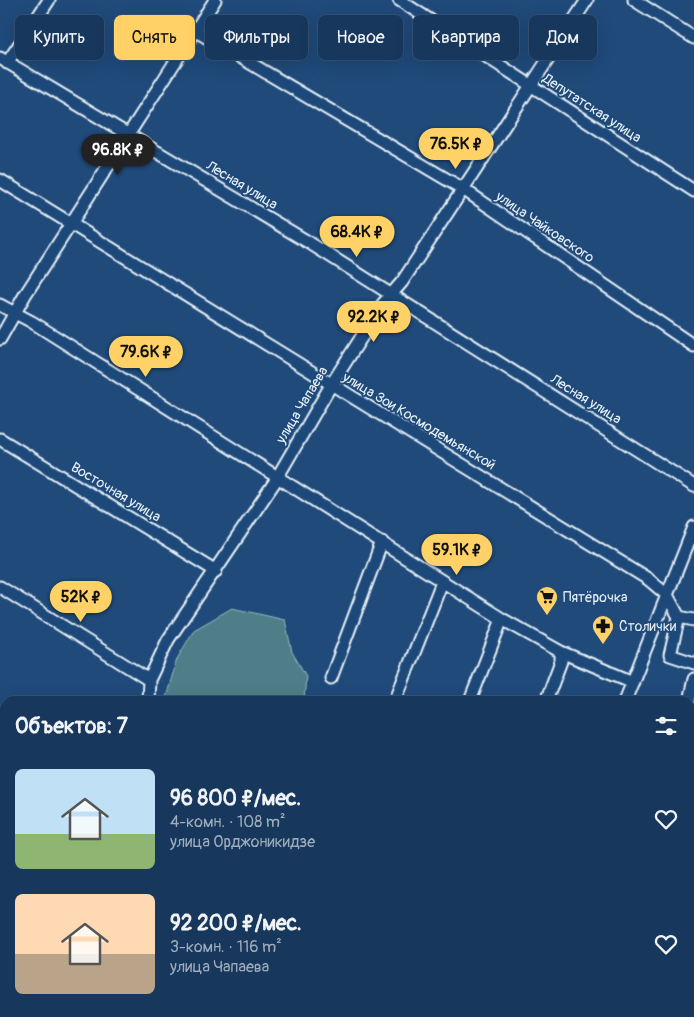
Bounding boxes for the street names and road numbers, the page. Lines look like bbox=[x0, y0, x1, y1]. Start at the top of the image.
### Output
street label: Депутатская улица bbox=[539, 69, 645, 146]
street label: Лесная улица bbox=[202, 156, 281, 213]
street label: улица Чайковского bbox=[492, 187, 598, 267]
street label: улица Чапаева bbox=[272, 363, 332, 447]
street label: улица Зои Космодемьянской bbox=[338, 368, 499, 474]
street label: Лесная улица bbox=[547, 370, 625, 428]
street label: Восточная улица bbox=[68, 458, 164, 526]

